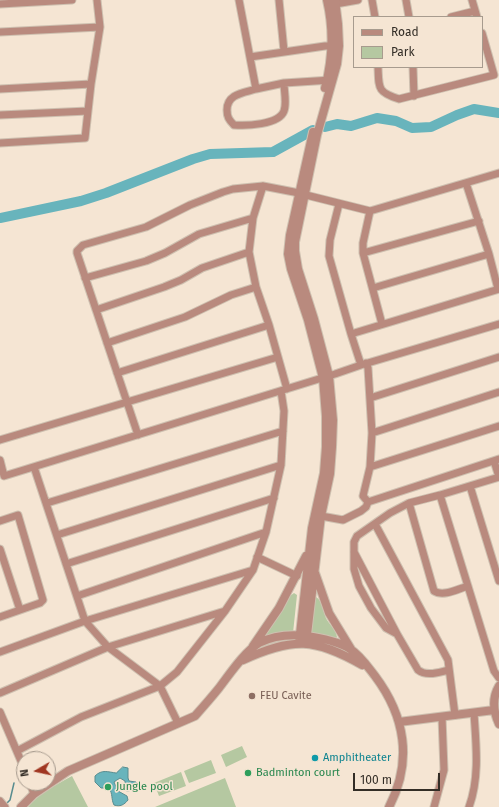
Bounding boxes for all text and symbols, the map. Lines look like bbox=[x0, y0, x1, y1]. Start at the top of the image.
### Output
legend bbox=[353, 16, 483, 68]
text: Road bbox=[391, 25, 419, 39]
text: Park bbox=[391, 45, 415, 59]
place label: FEU Cavite bbox=[260, 689, 312, 703]
marker: FEU Cavite bbox=[247, 691, 257, 701]
north arrow bbox=[16, 751, 56, 791]
place label: Amphitheater bbox=[323, 751, 391, 765]
marker: Amphitheater bbox=[310, 753, 320, 763]
scale bar bbox=[355, 765, 442, 791]
place label: Badminton court bbox=[256, 766, 340, 780]
text: N bbox=[18, 768, 32, 777]
marker: Badminton court bbox=[243, 768, 253, 778]
text: 100 m bbox=[360, 773, 392, 787]
place label: Jungle pool bbox=[116, 780, 173, 794]
marker: Jungle pool bbox=[103, 782, 113, 792]

